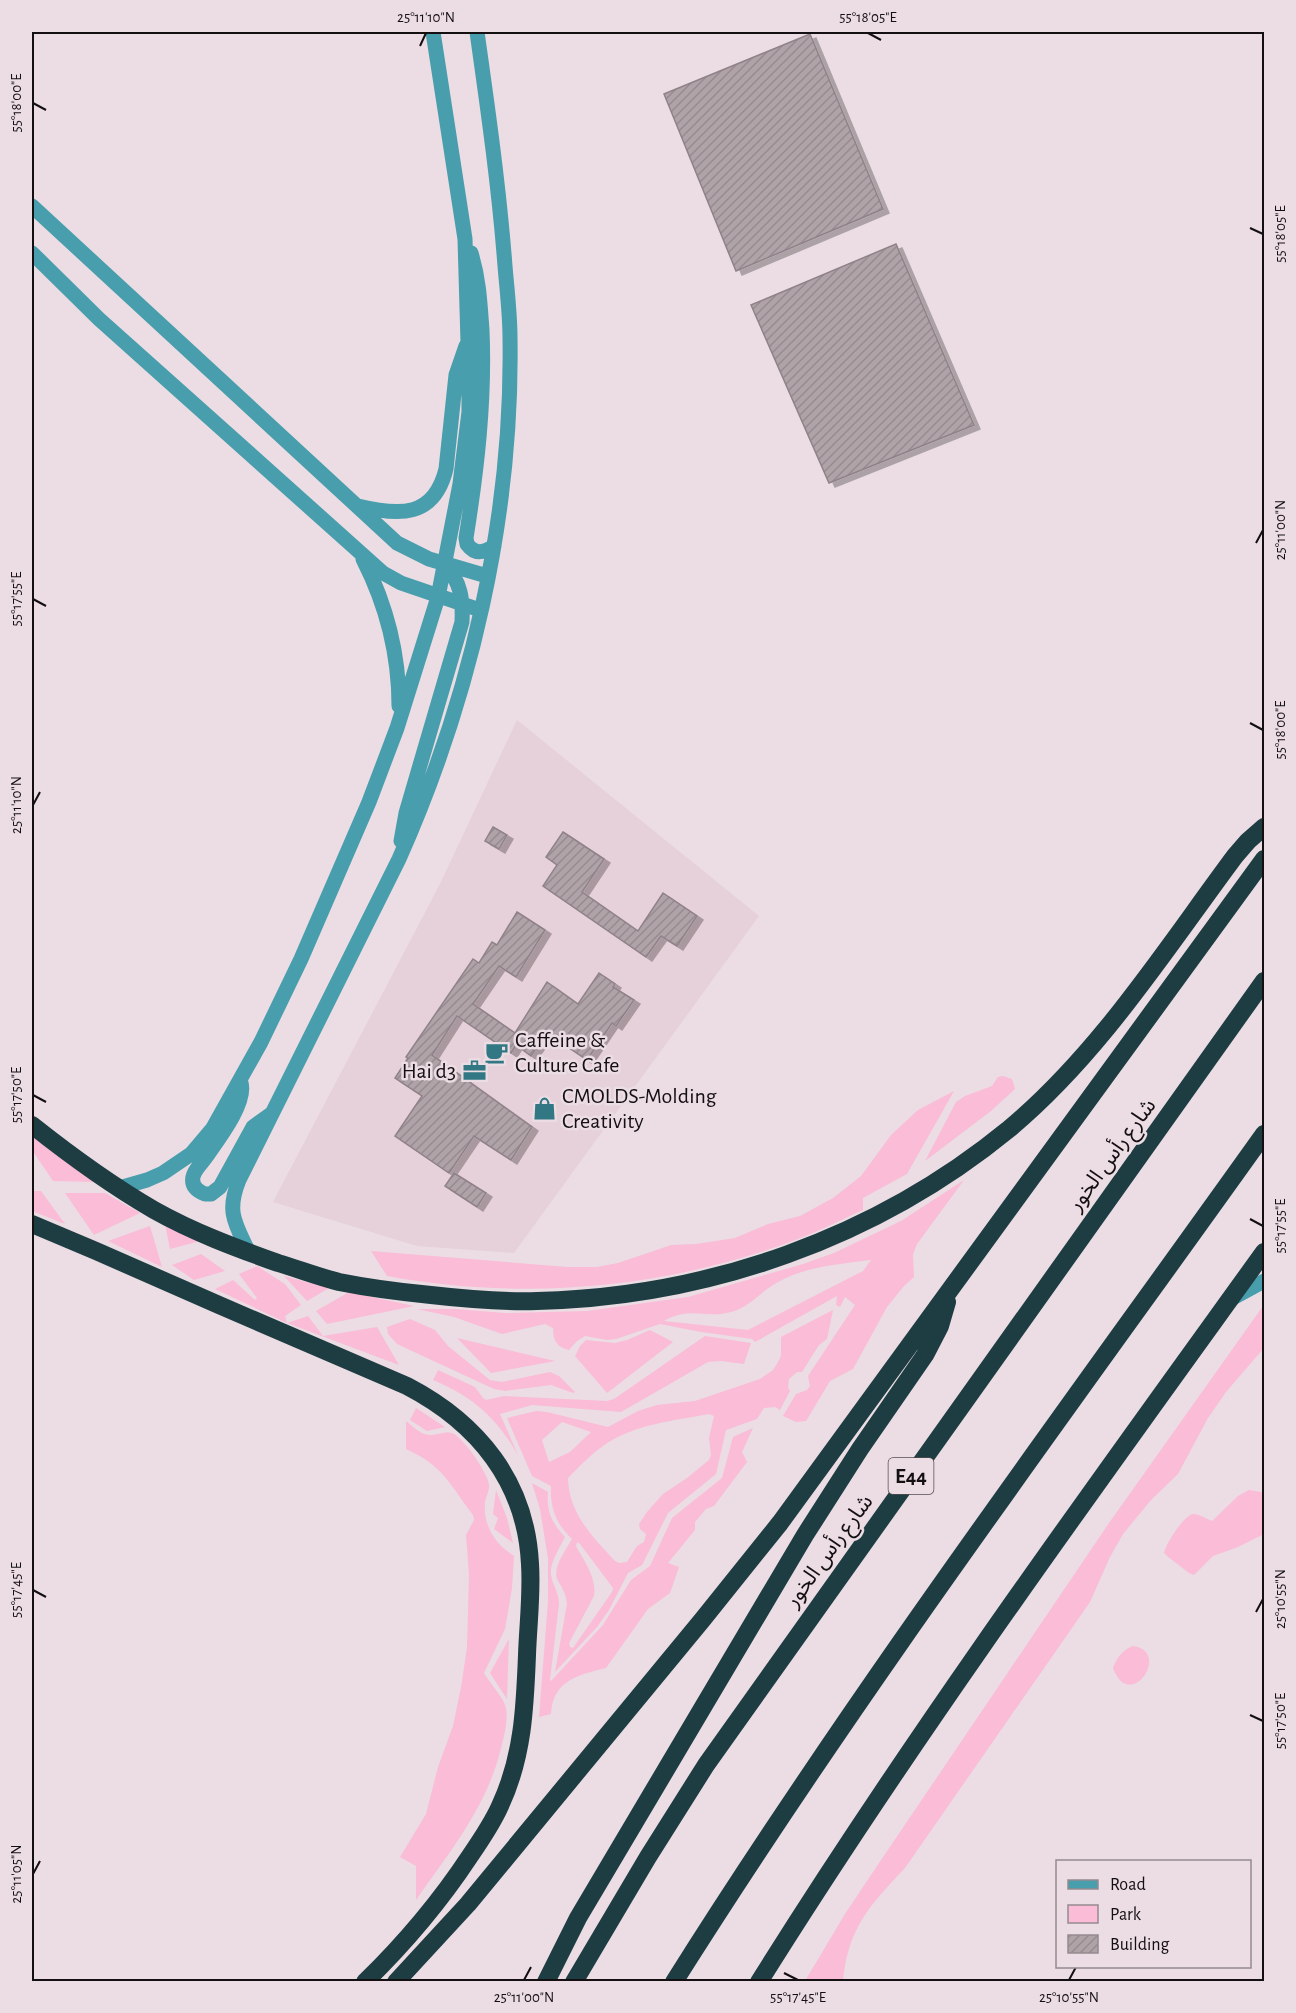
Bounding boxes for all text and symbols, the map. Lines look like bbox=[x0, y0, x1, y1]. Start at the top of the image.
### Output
text: 25°11'10"N bbox=[397, 10, 455, 25]
text: 55°18'05"E bbox=[839, 10, 897, 25]
text: 55°18'00"E bbox=[9, 74, 24, 132]
text: 55°18'05"E bbox=[1273, 205, 1288, 263]
text: 25°11'00"N bbox=[1273, 500, 1288, 560]
text: 55°17'55"E bbox=[9, 572, 24, 626]
text: 55°18'00"E bbox=[1273, 701, 1288, 759]
text: 25°11'10"N bbox=[9, 776, 24, 834]
place label: Caffeine & Culture Cafe bbox=[515, 1029, 619, 1076]
cafe icon: Caffeine & Culture Cafe bbox=[484, 1039, 510, 1065]
office icon: Hai d3 bbox=[461, 1057, 487, 1083]
place label: Hai d3 bbox=[402, 1060, 456, 1082]
text: 55°17'50"E bbox=[9, 1067, 24, 1123]
place label: CMOLDS-Molding Creativity bbox=[562, 1085, 717, 1132]
street label: شارع رأس الخور bbox=[1061, 1093, 1164, 1219]
shop icon: CMOLDS-Molding Creativity bbox=[531, 1095, 557, 1121]
text: 55°17'55"E bbox=[1273, 1199, 1288, 1253]
road number: E44 bbox=[888, 1458, 934, 1494]
street label: شارع رأس الخور bbox=[778, 1489, 881, 1615]
text: 55°17'45"E bbox=[9, 1562, 24, 1618]
text: 25°10'55"N bbox=[1273, 1569, 1288, 1629]
text: 55°17'50"E bbox=[1273, 1693, 1288, 1749]
text: 25°11'05"N bbox=[9, 1845, 24, 1903]
legend bbox=[1056, 1860, 1251, 1968]
text: Road bbox=[1110, 1876, 1146, 1894]
text: Park bbox=[1110, 1906, 1142, 1924]
text: Building bbox=[1110, 1936, 1170, 1954]
text: 25°11'00"N bbox=[494, 1990, 554, 2005]
text: 55°17'45"E bbox=[770, 1990, 826, 2005]
text: 25°10'55"N bbox=[1039, 1990, 1099, 2005]

